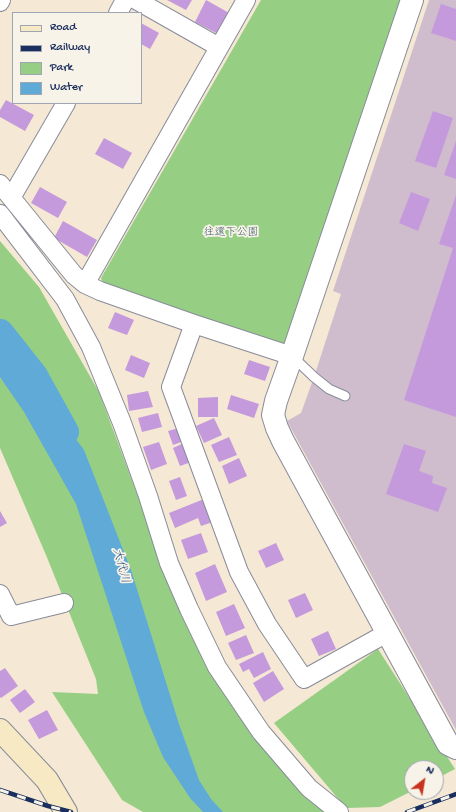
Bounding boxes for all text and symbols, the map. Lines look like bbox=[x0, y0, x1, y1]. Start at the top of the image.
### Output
legend bbox=[12, 12, 142, 104]
text: Road bbox=[50, 21, 76, 35]
text: Railway bbox=[50, 41, 90, 55]
text: Park bbox=[50, 61, 73, 75]
text: Water bbox=[50, 81, 82, 95]
park label: 往還下公園 bbox=[204, 226, 258, 240]
water label: 大代川 bbox=[108, 547, 132, 585]
north arrow bbox=[404, 760, 444, 800]
text: N bbox=[423, 764, 436, 778]

